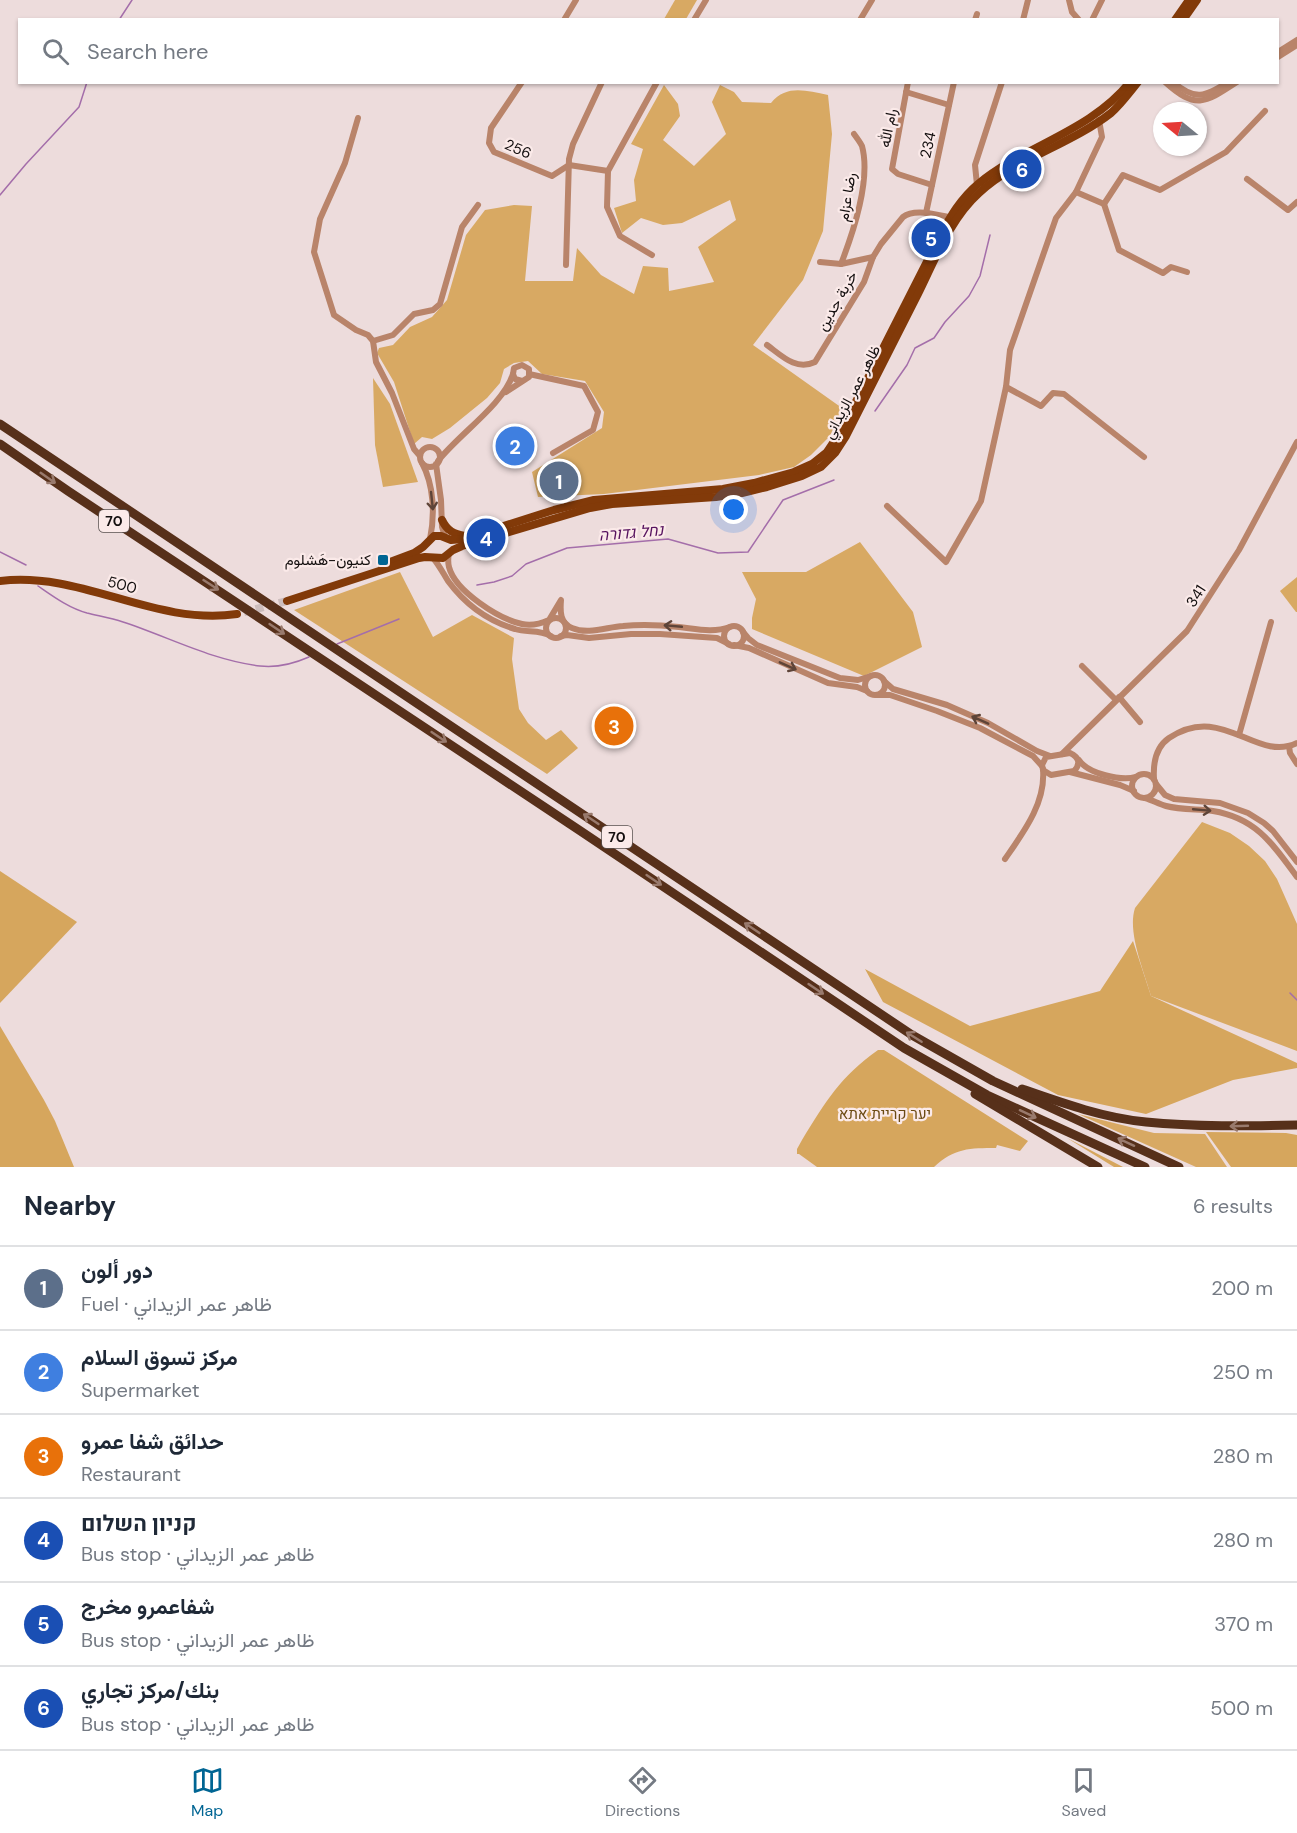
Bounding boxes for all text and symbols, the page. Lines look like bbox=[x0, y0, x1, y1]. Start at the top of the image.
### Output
search box bbox=[18, 18, 1279, 84]
icon: search bbox=[39, 35, 72, 68]
text: Search here bbox=[87, 37, 208, 66]
north arrow bbox=[1153, 102, 1207, 156]
street label: رام الله bbox=[874, 107, 902, 149]
street label: 234 bbox=[915, 130, 941, 160]
street label: 256 bbox=[502, 134, 534, 164]
pin: 6 bbox=[1002, 146, 1042, 192]
street label: رضا عزام bbox=[833, 171, 861, 223]
pin: 5 bbox=[912, 216, 950, 260]
street label: خربة جدين bbox=[812, 268, 862, 334]
street label: ظاهر عمر الزيداني bbox=[819, 341, 888, 444]
pin: 2 bbox=[496, 424, 534, 468]
pin: 1 bbox=[540, 458, 578, 504]
one-way arrow bbox=[40, 472, 56, 484]
one-way arrow bbox=[427, 490, 438, 510]
your location bbox=[719, 495, 748, 524]
road number: 70 bbox=[99, 510, 129, 532]
pin: 4 bbox=[466, 516, 506, 560]
water label: נחל גדורה bbox=[598, 519, 665, 546]
place label: كنيون-هَشلوم bbox=[285, 550, 371, 570]
marker: كنيون-هَشلوم bbox=[376, 553, 390, 567]
street label: 500 bbox=[105, 572, 139, 598]
one-way arrow bbox=[202, 579, 219, 591]
street label: 341 bbox=[1181, 581, 1211, 611]
one-way arrow bbox=[663, 621, 683, 632]
one-way arrow bbox=[268, 623, 285, 635]
one-way arrow bbox=[778, 661, 797, 672]
pin: 3 bbox=[594, 704, 634, 748]
one-way arrow bbox=[971, 713, 989, 725]
one-way arrow bbox=[431, 731, 447, 743]
one-way arrow bbox=[1191, 805, 1211, 816]
one-way arrow bbox=[583, 813, 599, 825]
road number: 70 bbox=[602, 826, 632, 848]
one-way arrow bbox=[645, 874, 662, 886]
one-way arrow bbox=[745, 922, 761, 934]
one-way arrow bbox=[807, 983, 823, 995]
one-way arrow bbox=[906, 1030, 923, 1043]
park label: יער קריית אתא bbox=[839, 1104, 931, 1124]
one-way arrow bbox=[1019, 1109, 1037, 1120]
one-way arrow bbox=[1229, 1120, 1249, 1132]
one-way arrow bbox=[1118, 1136, 1136, 1148]
text: Nearby bbox=[24, 1189, 116, 1223]
text: 6 results bbox=[1193, 1193, 1273, 1219]
text: دور ألون bbox=[81, 1256, 153, 1285]
text: 1 bbox=[40, 1275, 47, 1301]
text: 200 m bbox=[1211, 1275, 1273, 1301]
text: Fuel · ظاهر عمر الزيداني bbox=[81, 1291, 272, 1317]
text: مركز تسوق السلام bbox=[81, 1343, 238, 1372]
text: 2 bbox=[38, 1359, 49, 1385]
text: 250 m bbox=[1212, 1359, 1273, 1385]
text: Supermarket bbox=[81, 1377, 200, 1403]
text: حدائق شفا عمرو bbox=[81, 1427, 224, 1456]
text: 3 bbox=[37, 1443, 50, 1469]
text: 280 m bbox=[1213, 1443, 1273, 1469]
text: Restaurant bbox=[81, 1461, 181, 1487]
text: קניון השלום bbox=[81, 1509, 197, 1538]
text: 4 bbox=[37, 1527, 50, 1553]
text: 280 m bbox=[1213, 1527, 1273, 1553]
text: Bus stop · ظاهر عمر الزيداني bbox=[81, 1541, 314, 1567]
text: شفاعمرو مخرج bbox=[81, 1592, 214, 1621]
text: 5 bbox=[37, 1611, 50, 1637]
text: 370 m bbox=[1214, 1611, 1273, 1637]
text: Bus stop · ظاهر عمر الزيداني bbox=[81, 1627, 314, 1653]
text: بنك/مركز تجاري bbox=[81, 1676, 219, 1705]
text: 6 bbox=[37, 1695, 50, 1721]
text: 500 m bbox=[1210, 1695, 1273, 1721]
text: Bus stop · ظاهر عمر الزيداني bbox=[81, 1711, 314, 1737]
tab: Map bbox=[191, 1764, 224, 1821]
tab: Directions bbox=[605, 1764, 680, 1821]
tab: Saved bbox=[1062, 1764, 1106, 1821]

